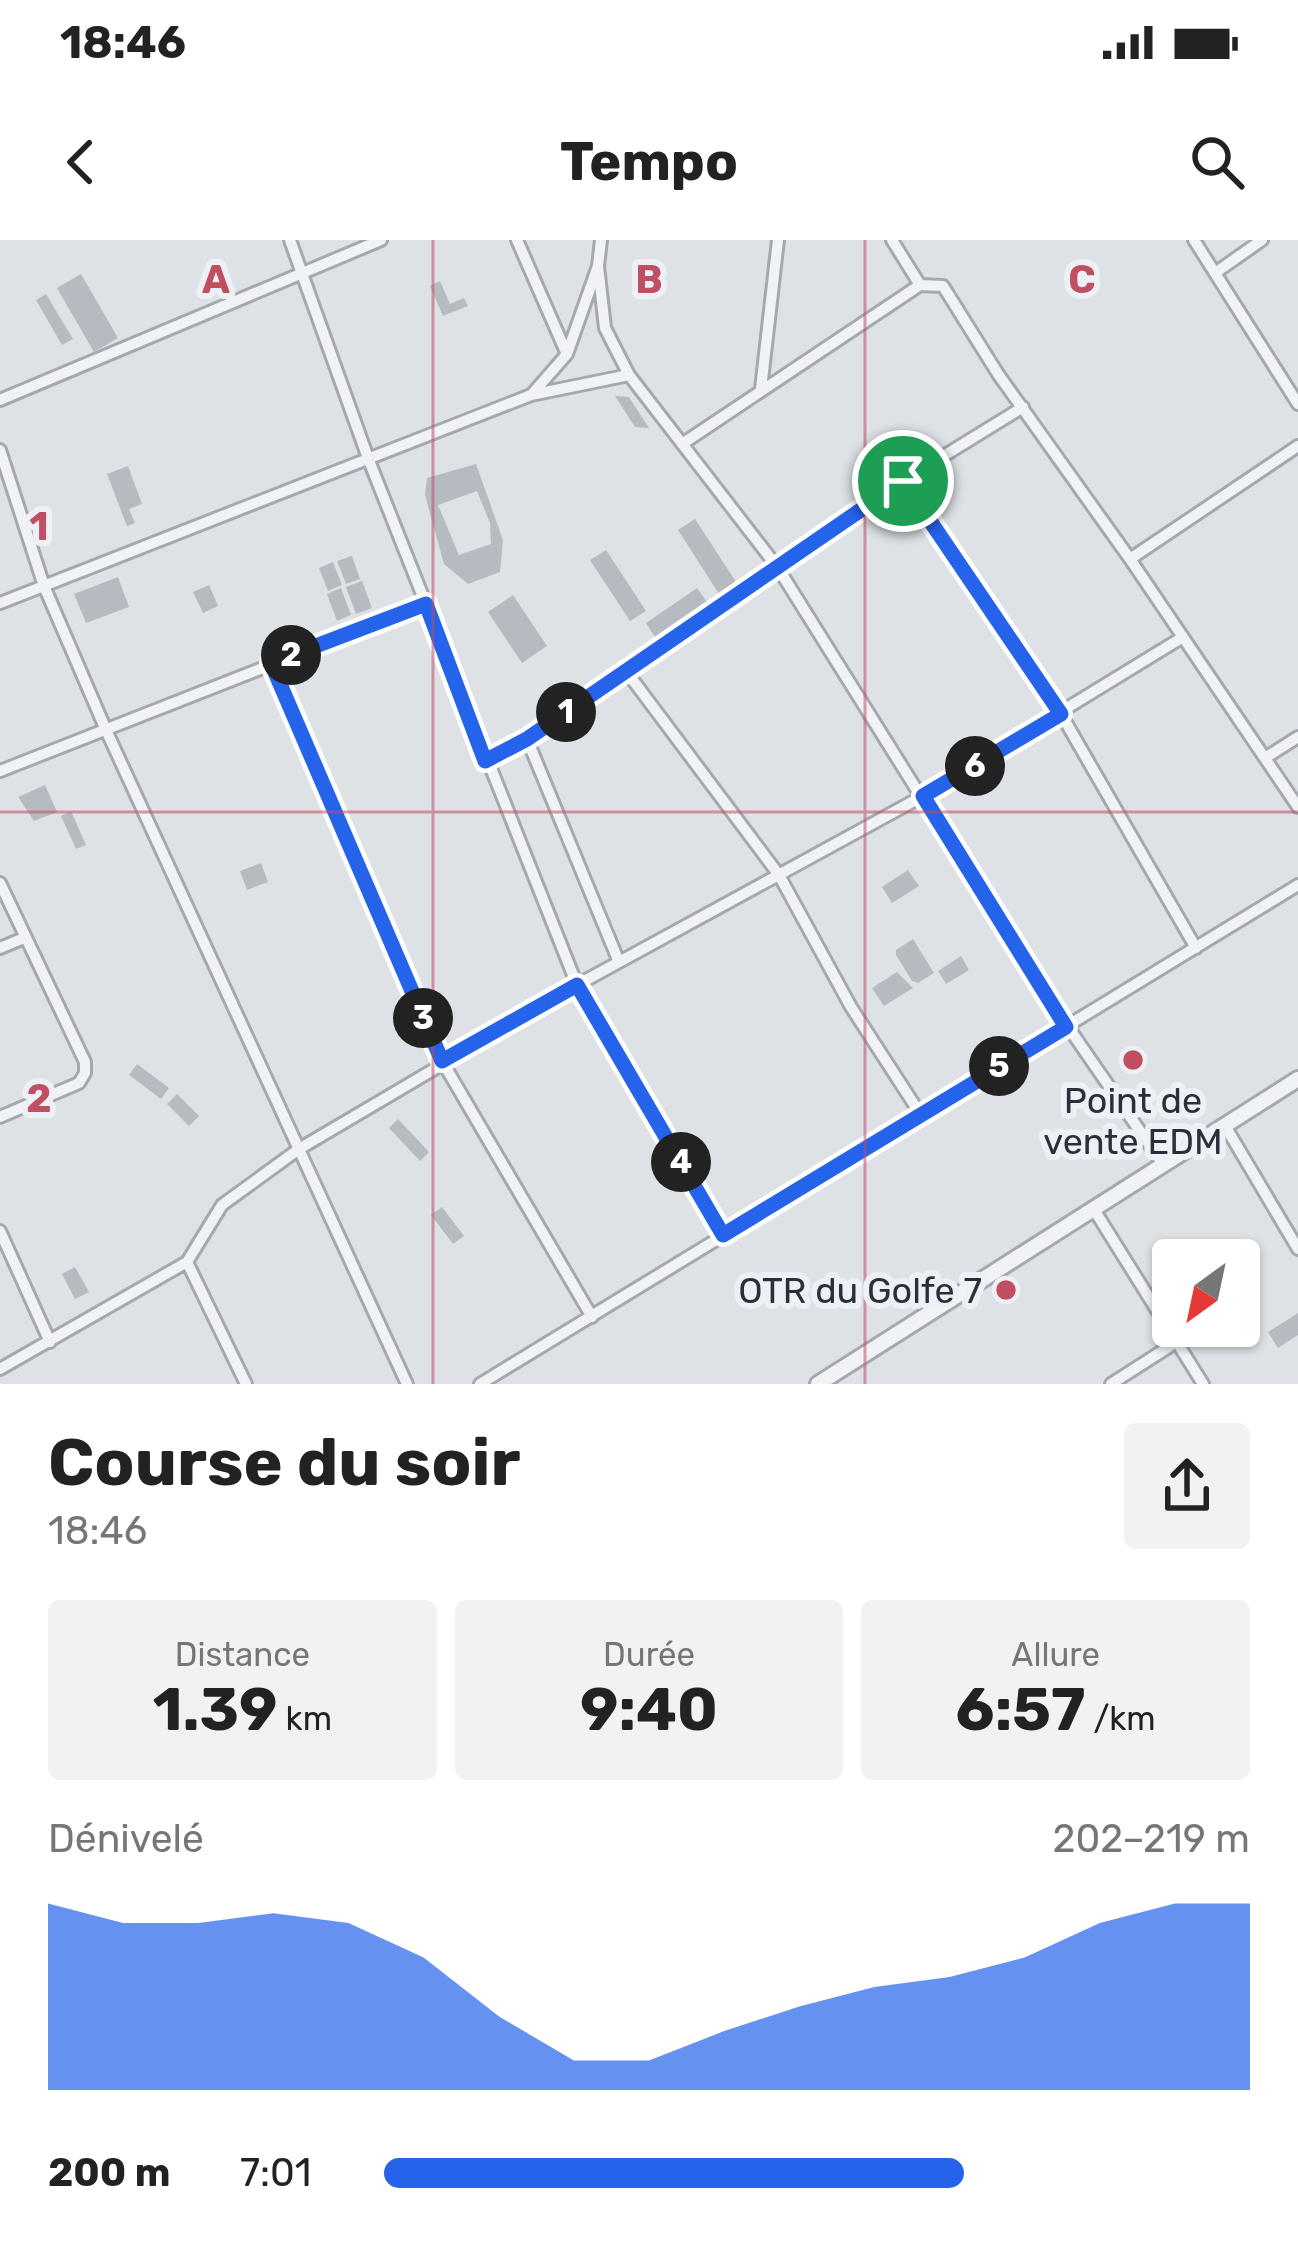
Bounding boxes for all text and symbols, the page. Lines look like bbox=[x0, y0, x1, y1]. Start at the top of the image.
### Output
text: 18:46 bbox=[60, 16, 186, 69]
icon: back bbox=[48, 129, 114, 195]
icon: search bbox=[1184, 129, 1250, 195]
text: Tempo bbox=[560, 130, 738, 194]
text: A bbox=[202, 257, 230, 303]
text: B bbox=[635, 257, 663, 303]
text: C bbox=[1068, 257, 1096, 303]
pin bbox=[852, 430, 954, 532]
icon: arrive bbox=[870, 448, 936, 514]
text: 1 bbox=[29, 504, 49, 550]
pin: 2 bbox=[261, 625, 321, 685]
text: 2 bbox=[280, 635, 302, 674]
pin: 1 bbox=[536, 682, 596, 742]
text: 1 bbox=[558, 692, 574, 731]
pin: 6 bbox=[945, 736, 1005, 796]
text: 6 bbox=[964, 746, 986, 785]
pin: 3 bbox=[393, 988, 453, 1048]
text: 3 bbox=[412, 998, 434, 1037]
pin: 5 bbox=[969, 1036, 1029, 1096]
text: 5 bbox=[988, 1046, 1010, 1085]
marker: Point de vente EDM bbox=[1120, 1047, 1146, 1073]
text: 2 bbox=[26, 1076, 52, 1122]
place label: Point de vente EDM bbox=[1043, 1079, 1223, 1163]
pin: 4 bbox=[651, 1132, 711, 1192]
text: 4 bbox=[670, 1142, 692, 1181]
north arrow bbox=[1152, 1239, 1260, 1347]
map controls bbox=[1152, 1239, 1260, 1347]
place label: OTR du Golfe 7 bbox=[738, 1269, 982, 1312]
marker: OTR du Golfe 7 bbox=[993, 1277, 1019, 1303]
text: Course du soir bbox=[48, 1423, 520, 1502]
button: share bbox=[1124, 1423, 1250, 1549]
text: 18:46 bbox=[48, 1508, 147, 1554]
text: Distance bbox=[175, 1635, 310, 1674]
text: Durée bbox=[603, 1635, 695, 1674]
text: Allure bbox=[1011, 1635, 1100, 1674]
text: 1.39 bbox=[153, 1674, 278, 1745]
text: 9:40 bbox=[580, 1674, 718, 1745]
text: 6:57 bbox=[956, 1674, 1085, 1745]
text: km bbox=[278, 1699, 332, 1738]
text: /km bbox=[1085, 1699, 1156, 1738]
text: Dénivelé bbox=[48, 1816, 204, 1862]
text: 202–219 m bbox=[1053, 1816, 1250, 1862]
text: 200 m bbox=[48, 2150, 170, 2196]
text: 7:01 bbox=[240, 2150, 311, 2196]

